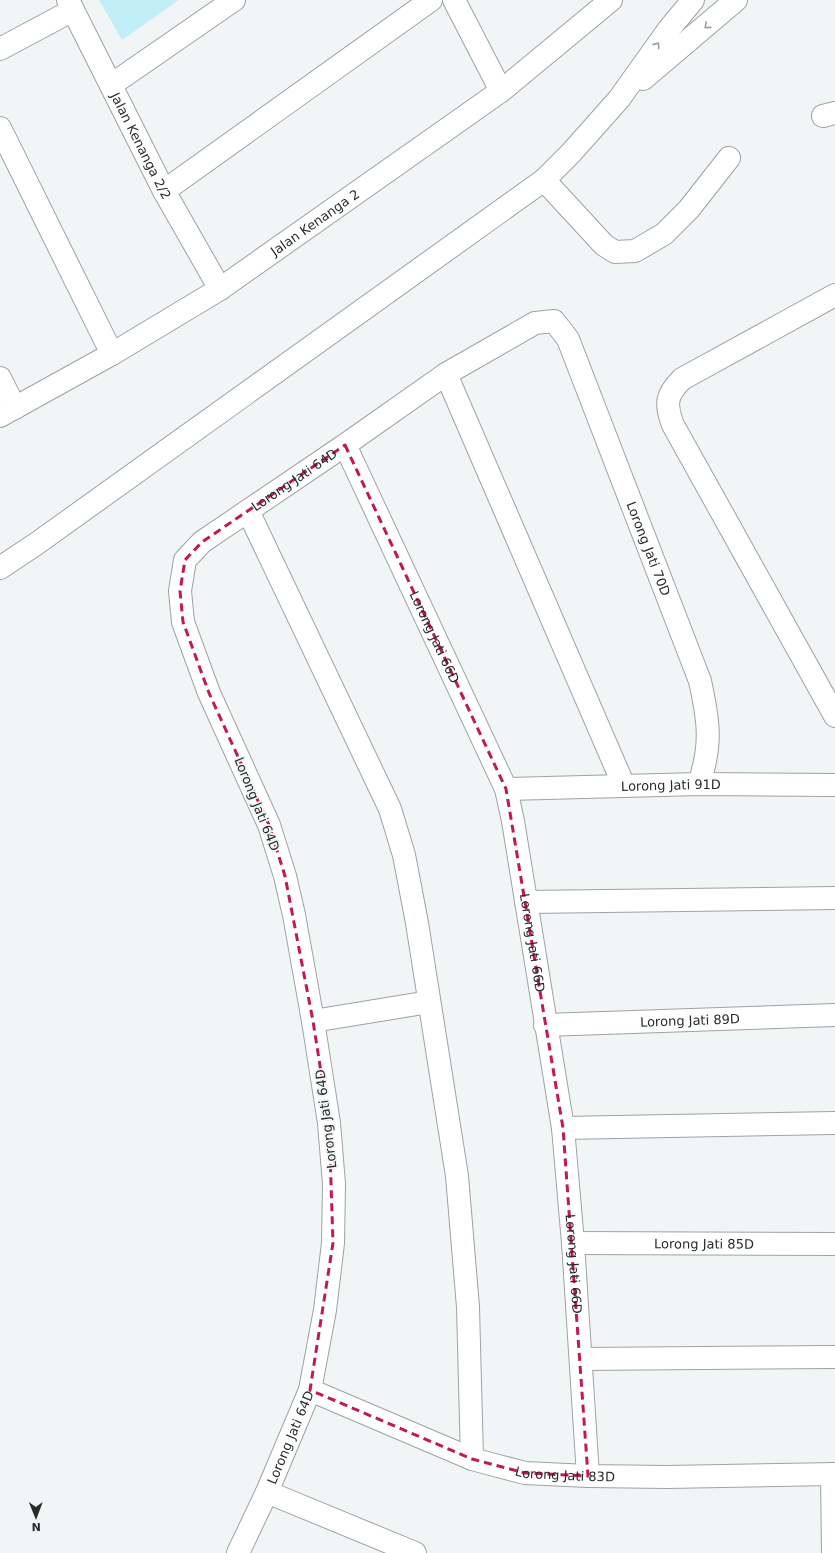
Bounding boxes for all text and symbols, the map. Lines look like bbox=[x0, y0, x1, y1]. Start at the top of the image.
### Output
one-way arrow bbox=[704, 21, 711, 28]
one-way arrow bbox=[653, 42, 660, 49]
street label: Jalan Kenanga 2/2 bbox=[108, 89, 174, 202]
street label: Jalan Kenanga 2 bbox=[267, 186, 362, 259]
street label: Lorong Jati 64D bbox=[249, 445, 340, 514]
street label: Lorong Jati 70D bbox=[624, 499, 674, 598]
street label: Lorong Jati 66D bbox=[407, 589, 463, 685]
street label: Lorong Jati 64D bbox=[231, 755, 283, 853]
street label: Lorong Jati 91D bbox=[621, 776, 721, 794]
street label: Lorong Jati 66D bbox=[517, 892, 548, 993]
street label: Lorong Jati 89D bbox=[640, 1011, 740, 1029]
street label: Lorong Jati 64D bbox=[312, 1069, 340, 1169]
street label: Lorong Jati 66D bbox=[563, 1213, 585, 1314]
street label: Lorong Jati 85D bbox=[654, 1236, 754, 1251]
street label: Lorong Jati 64D bbox=[264, 1388, 316, 1486]
street label: Lorong Jati 83D bbox=[514, 1463, 615, 1484]
north arrow bbox=[16, 1497, 56, 1537]
text: N bbox=[31, 1520, 41, 1533]

